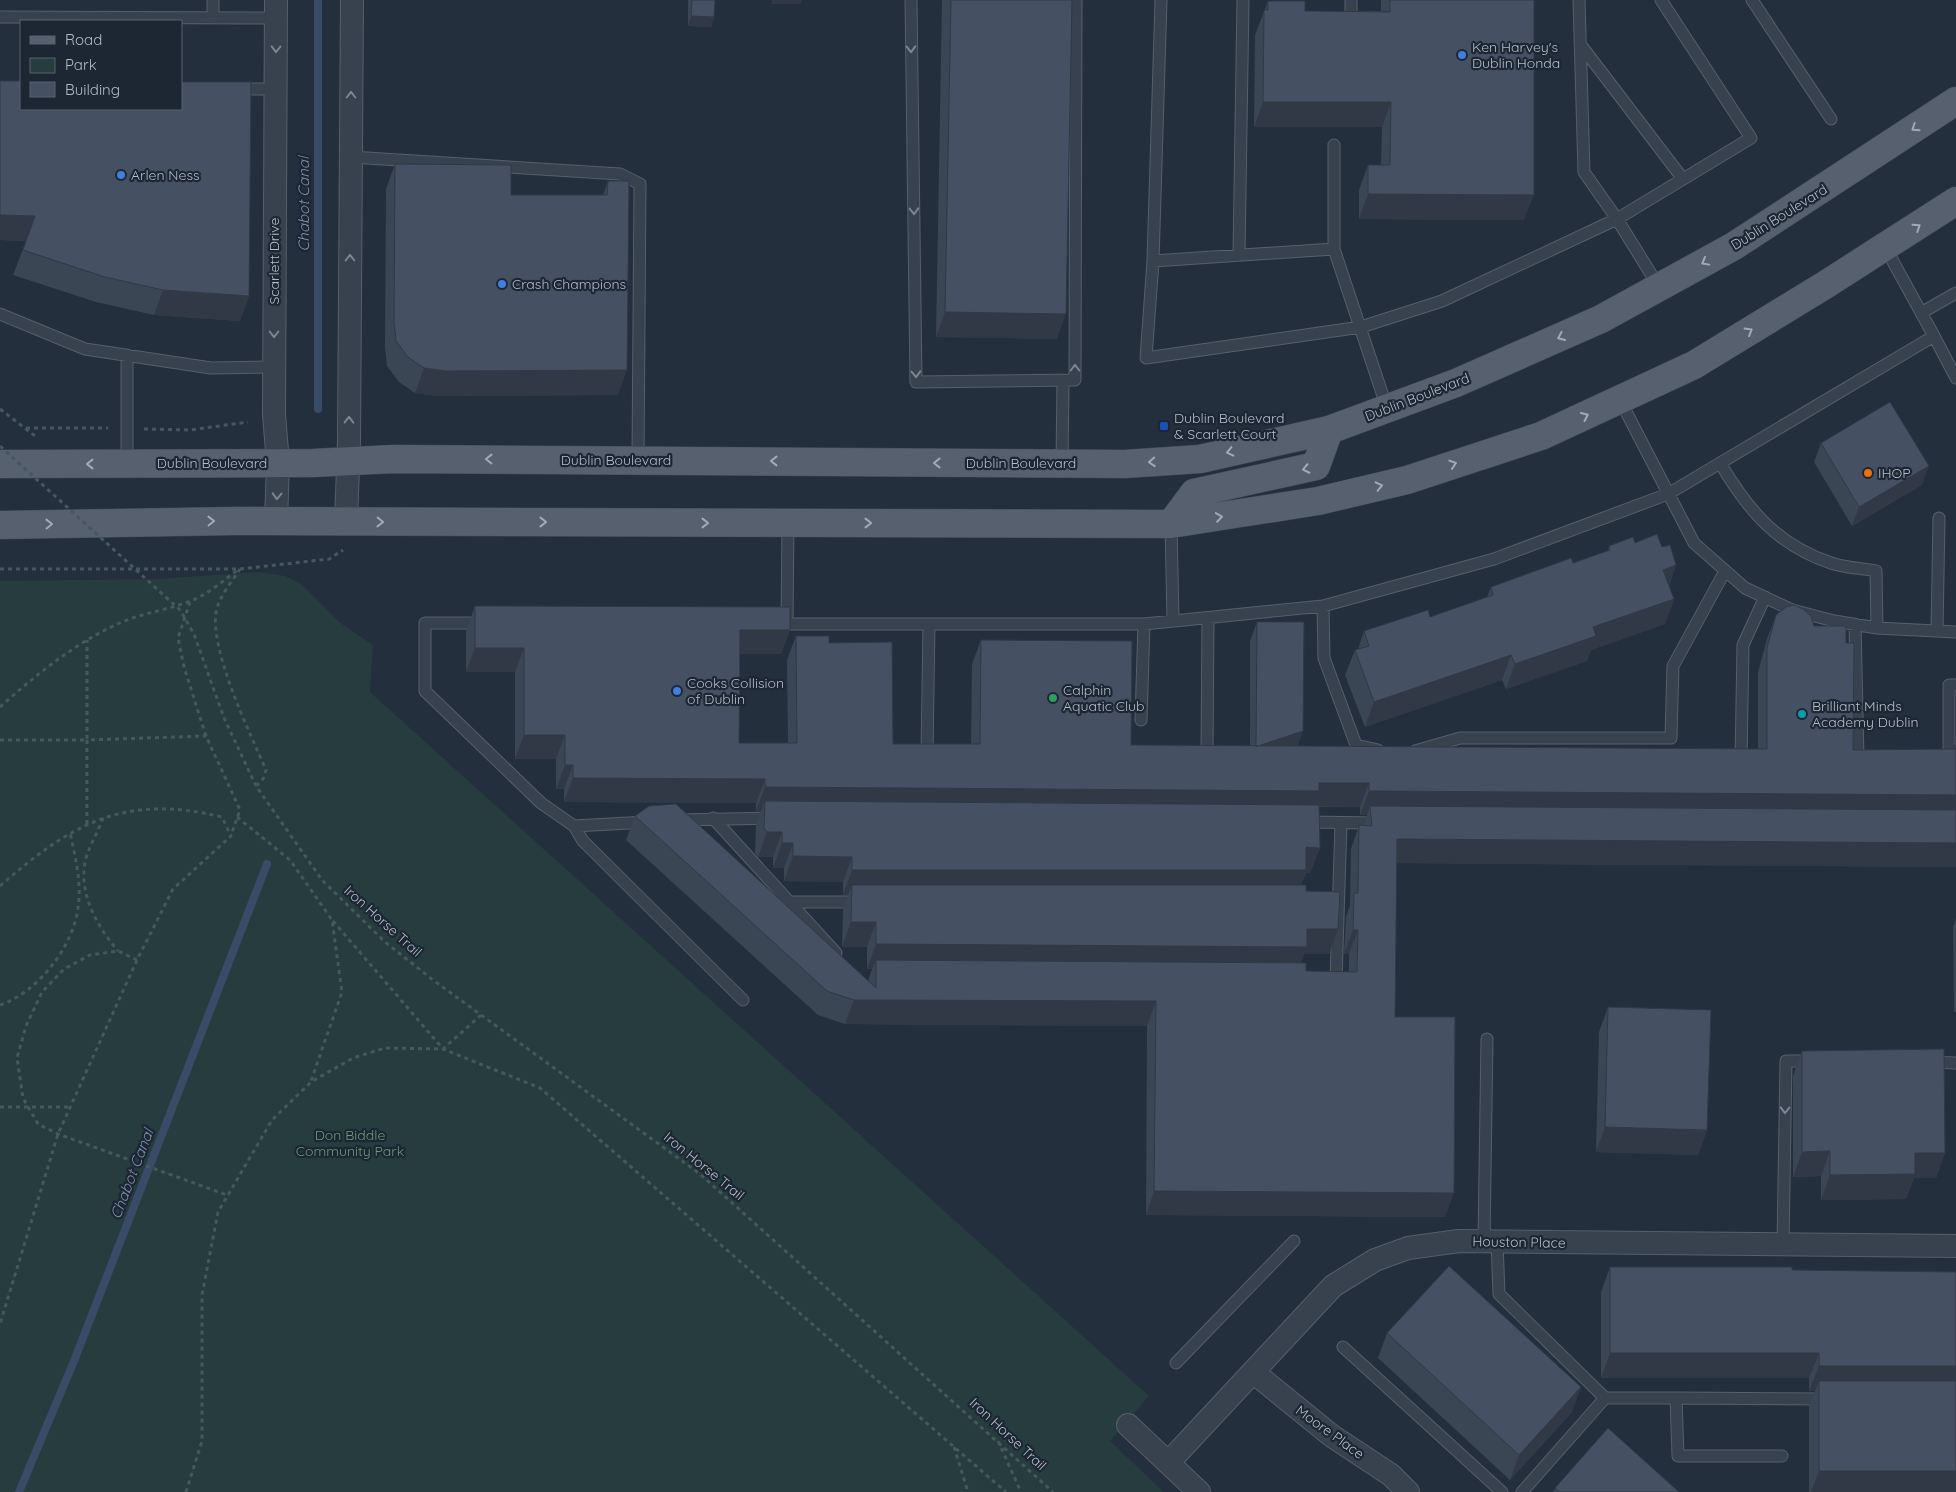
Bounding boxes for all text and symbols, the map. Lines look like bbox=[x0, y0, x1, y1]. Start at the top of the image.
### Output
legend bbox=[20, 20, 182, 110]
text: Road bbox=[65, 30, 102, 49]
place label: Ken Harvey's Dublin Honda bbox=[1472, 38, 1560, 72]
one-way arrow bbox=[270, 45, 281, 53]
one-way arrow bbox=[906, 45, 916, 53]
marker: Ken Harvey's Dublin Honda bbox=[1456, 49, 1468, 61]
text: Park bbox=[65, 55, 97, 74]
text: Building bbox=[65, 80, 120, 99]
one-way arrow bbox=[346, 91, 357, 99]
one-way arrow bbox=[1912, 122, 1921, 131]
water label: Chabot Canal bbox=[294, 155, 313, 251]
place label: Arlen Ness bbox=[131, 166, 200, 184]
marker: Arlen Ness bbox=[115, 169, 127, 181]
street label: Dublin Boulevard bbox=[1727, 180, 1831, 254]
one-way arrow bbox=[908, 207, 919, 215]
street label: Scarlett Drive bbox=[265, 217, 283, 305]
one-way arrow bbox=[1911, 224, 1920, 233]
one-way arrow bbox=[345, 254, 355, 262]
one-way arrow bbox=[1701, 256, 1710, 266]
place label: Crash Champions bbox=[512, 275, 626, 293]
marker: Crash Champions bbox=[496, 278, 508, 290]
one-way arrow bbox=[1743, 328, 1752, 338]
one-way arrow bbox=[269, 330, 279, 338]
one-way arrow bbox=[1557, 330, 1566, 341]
one-way arrow bbox=[1070, 364, 1080, 372]
street label: Dublin Boulevard bbox=[1362, 369, 1472, 425]
one-way arrow bbox=[911, 370, 921, 378]
place label: Dublin Boulevard & Scarlett Court bbox=[1174, 409, 1285, 443]
one-way arrow bbox=[1580, 411, 1589, 422]
one-way arrow bbox=[344, 416, 354, 424]
marker: Dublin Boulevard & Scarlett Court bbox=[1158, 420, 1170, 432]
one-way arrow bbox=[1226, 446, 1235, 457]
street label: Dublin Boulevard bbox=[561, 451, 671, 469]
street label: Dublin Boulevard bbox=[157, 454, 267, 472]
one-way arrow bbox=[485, 454, 493, 465]
street label: Dublin Boulevard bbox=[966, 454, 1076, 472]
one-way arrow bbox=[770, 456, 778, 467]
one-way arrow bbox=[1147, 457, 1155, 468]
one-way arrow bbox=[932, 458, 940, 468]
one-way arrow bbox=[85, 459, 93, 469]
one-way arrow bbox=[1449, 460, 1457, 470]
one-way arrow bbox=[1302, 463, 1311, 473]
place label: IHOP bbox=[1878, 464, 1911, 482]
marker: IHOP bbox=[1862, 467, 1874, 479]
one-way arrow bbox=[1374, 481, 1383, 492]
one-way arrow bbox=[272, 492, 282, 500]
one-way arrow bbox=[1215, 512, 1224, 522]
one-way arrow bbox=[207, 516, 215, 527]
one-way arrow bbox=[377, 517, 385, 527]
one-way arrow bbox=[540, 517, 547, 527]
one-way arrow bbox=[702, 518, 710, 528]
one-way arrow bbox=[864, 518, 872, 528]
one-way arrow bbox=[45, 519, 53, 530]
place label: Cooks Collision of Dublin bbox=[687, 674, 784, 708]
place label: Calphin Aquatic Club bbox=[1063, 681, 1145, 715]
marker: Cooks Collision of Dublin bbox=[671, 685, 683, 697]
marker: Calphin Aquatic Club bbox=[1047, 692, 1059, 704]
place label: Brilliant Minds Academy Dublin bbox=[1812, 697, 1918, 731]
marker: Brilliant Minds Academy Dublin bbox=[1796, 708, 1808, 720]
street label: Iron Horse Trail bbox=[340, 881, 426, 961]
one-way arrow bbox=[1780, 1106, 1790, 1114]
water label: Chabot Canal bbox=[106, 1125, 158, 1221]
park label: Don Biddle Community Park bbox=[296, 1126, 404, 1160]
street label: Iron Horse Trail bbox=[660, 1128, 748, 1204]
street label: Houston Place bbox=[1472, 1232, 1566, 1252]
street label: Iron Horse Trail bbox=[966, 1394, 1050, 1474]
street label: Moore Place bbox=[1292, 1401, 1368, 1463]

